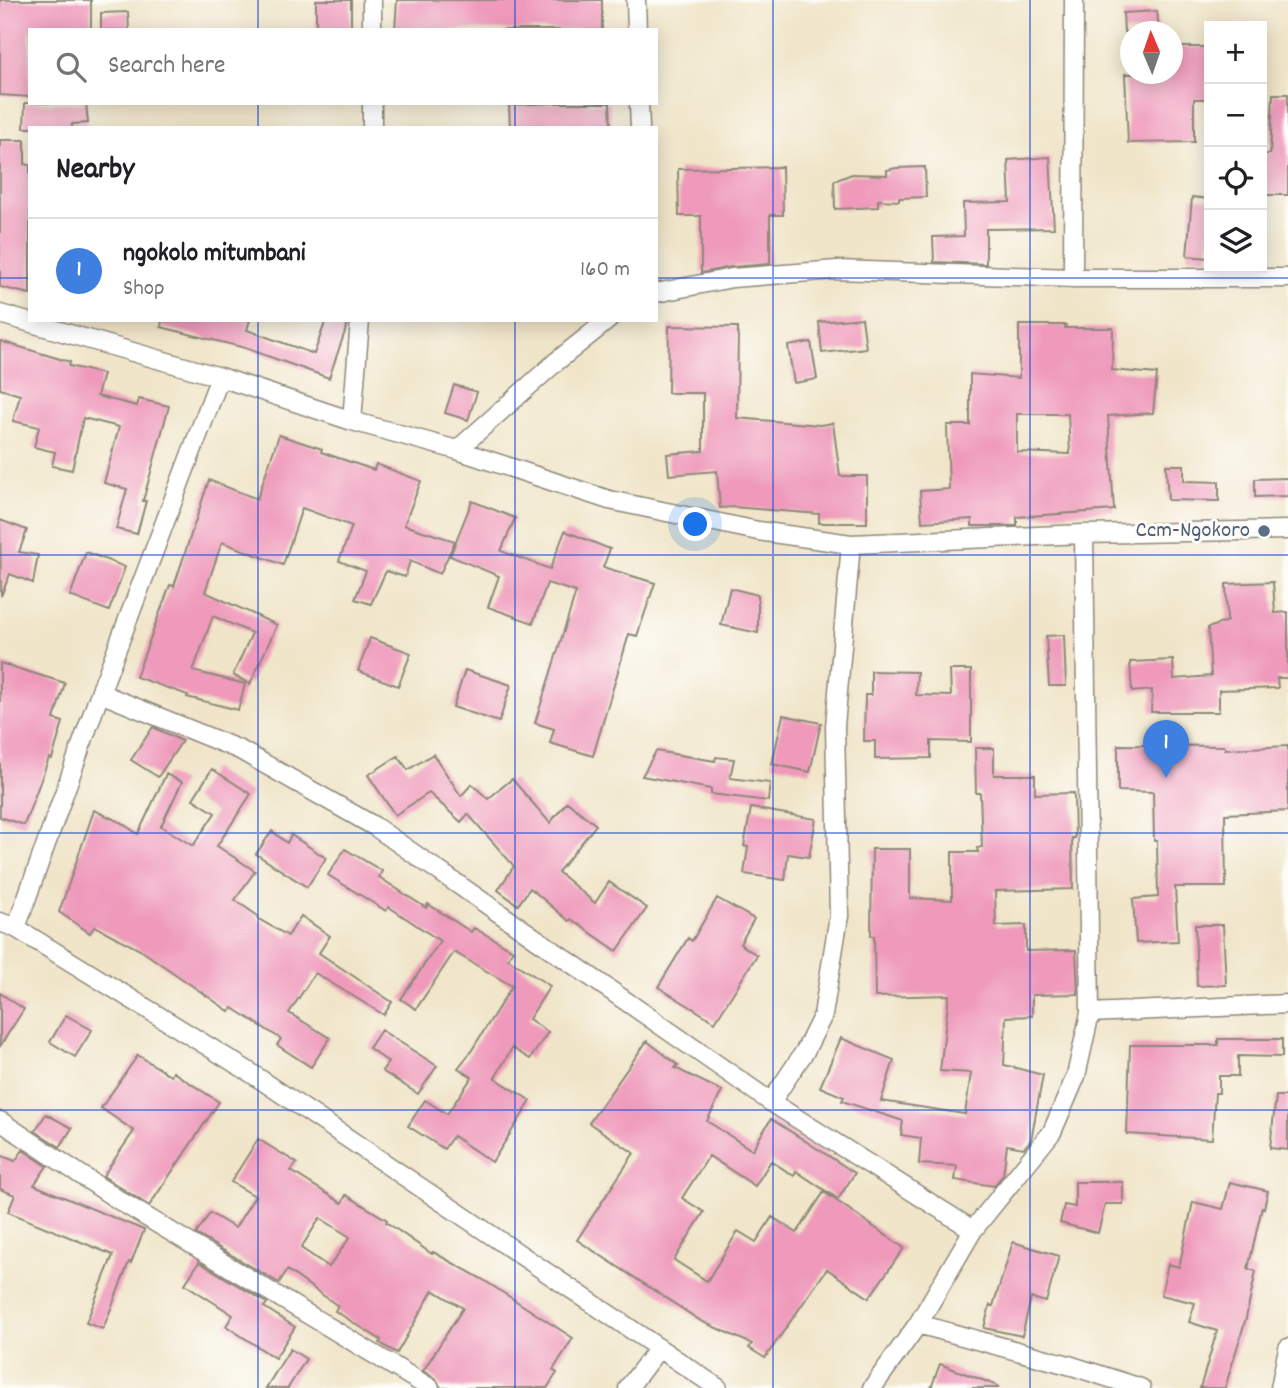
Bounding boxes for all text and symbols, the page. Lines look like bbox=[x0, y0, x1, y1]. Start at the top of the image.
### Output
north arrow bbox=[1120, 21, 1183, 84]
map controls bbox=[1204, 21, 1267, 273]
button: + bbox=[1204, 21, 1267, 84]
search box bbox=[28, 28, 658, 105]
icon: search bbox=[52, 48, 90, 86]
text: Search here bbox=[108, 48, 226, 85]
button: − bbox=[1204, 84, 1267, 147]
button: locate bbox=[1204, 147, 1267, 210]
text: Nearby bbox=[56, 150, 134, 193]
button: layers bbox=[1204, 210, 1267, 273]
text: ngokolo mitumbani bbox=[123, 236, 305, 273]
text: 1 bbox=[76, 254, 82, 287]
text: 160 m bbox=[580, 254, 630, 287]
text: Shop bbox=[123, 273, 165, 306]
your location bbox=[678, 507, 712, 541]
place label: Ccm-Ngokoro bbox=[1136, 515, 1250, 548]
marker: Ccm-Ngokoro bbox=[1256, 523, 1272, 539]
pin: 1 bbox=[1143, 720, 1189, 778]

